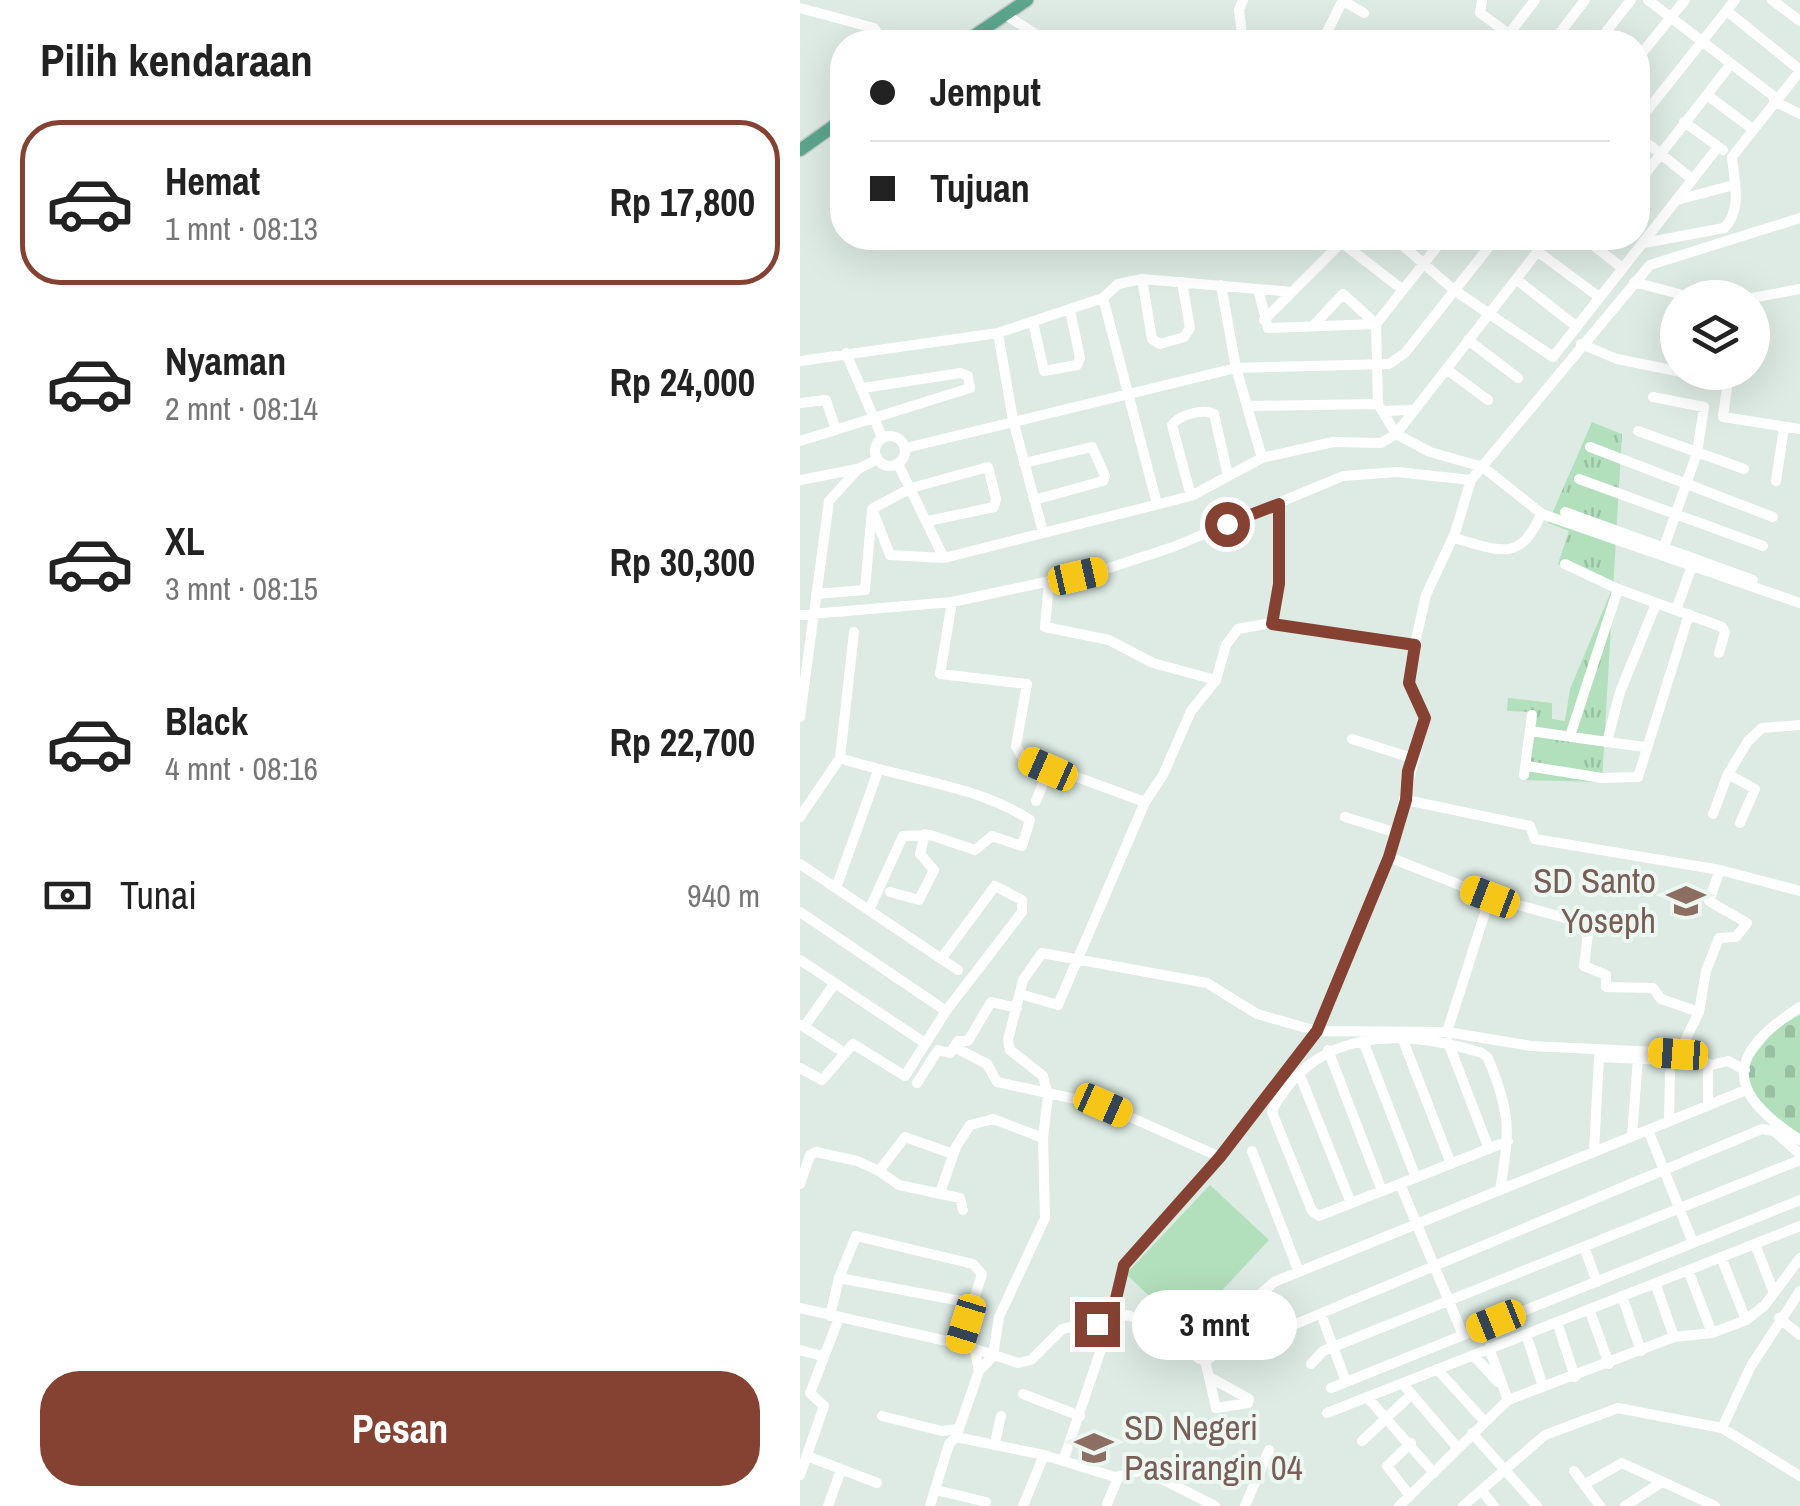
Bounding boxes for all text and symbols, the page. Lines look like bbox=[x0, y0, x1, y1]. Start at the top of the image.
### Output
text: Pilih kendaraan bbox=[40, 29, 313, 90]
text: Jemput bbox=[930, 67, 1041, 118]
text: Hemat bbox=[165, 156, 260, 207]
icon: car bbox=[45, 158, 135, 248]
text: Tujuan bbox=[930, 163, 1030, 214]
text: Rp 17,800 bbox=[609, 177, 755, 228]
text: 1 mnt · 08:13 bbox=[165, 207, 318, 250]
map controls bbox=[1660, 280, 1770, 390]
button: layers bbox=[1660, 280, 1770, 390]
text: Nyaman bbox=[165, 336, 286, 387]
icon: car bbox=[45, 338, 135, 428]
text: Rp 24,000 bbox=[609, 357, 755, 408]
text: 2 mnt · 08:14 bbox=[165, 387, 318, 430]
route start bbox=[1205, 502, 1250, 547]
text: XL bbox=[165, 516, 205, 567]
icon: car bbox=[45, 518, 135, 608]
text: Rp 30,300 bbox=[609, 537, 755, 588]
car bbox=[1045, 555, 1111, 597]
text: 3 mnt · 08:15 bbox=[165, 567, 318, 610]
text: Black bbox=[165, 696, 248, 747]
icon: car bbox=[45, 698, 135, 788]
text: Rp 22,700 bbox=[609, 717, 755, 768]
car bbox=[1014, 743, 1082, 795]
text: 4 mnt · 08:16 bbox=[165, 747, 318, 790]
place label: SD Santo Yoseph bbox=[1533, 857, 1656, 944]
icon: cash bbox=[40, 868, 95, 923]
text: Tunai bbox=[120, 870, 197, 921]
car bbox=[1457, 872, 1523, 922]
text: 940 m bbox=[687, 874, 760, 917]
school or university icon: SD Santo Yoseph bbox=[1665, 880, 1707, 922]
car bbox=[1647, 1037, 1709, 1071]
car bbox=[1069, 1079, 1137, 1131]
callout: 3 mnt bbox=[1132, 1289, 1297, 1359]
car bbox=[943, 1291, 989, 1357]
car bbox=[1463, 1296, 1529, 1346]
route end bbox=[1075, 1302, 1120, 1347]
text: 3 mnt bbox=[1180, 1303, 1249, 1346]
button: Pesan bbox=[40, 1371, 760, 1486]
place label: SD Negeri Pasirangin 04 bbox=[1124, 1404, 1303, 1491]
school or university icon: SD Negeri Pasirangin 04 bbox=[1073, 1427, 1115, 1469]

